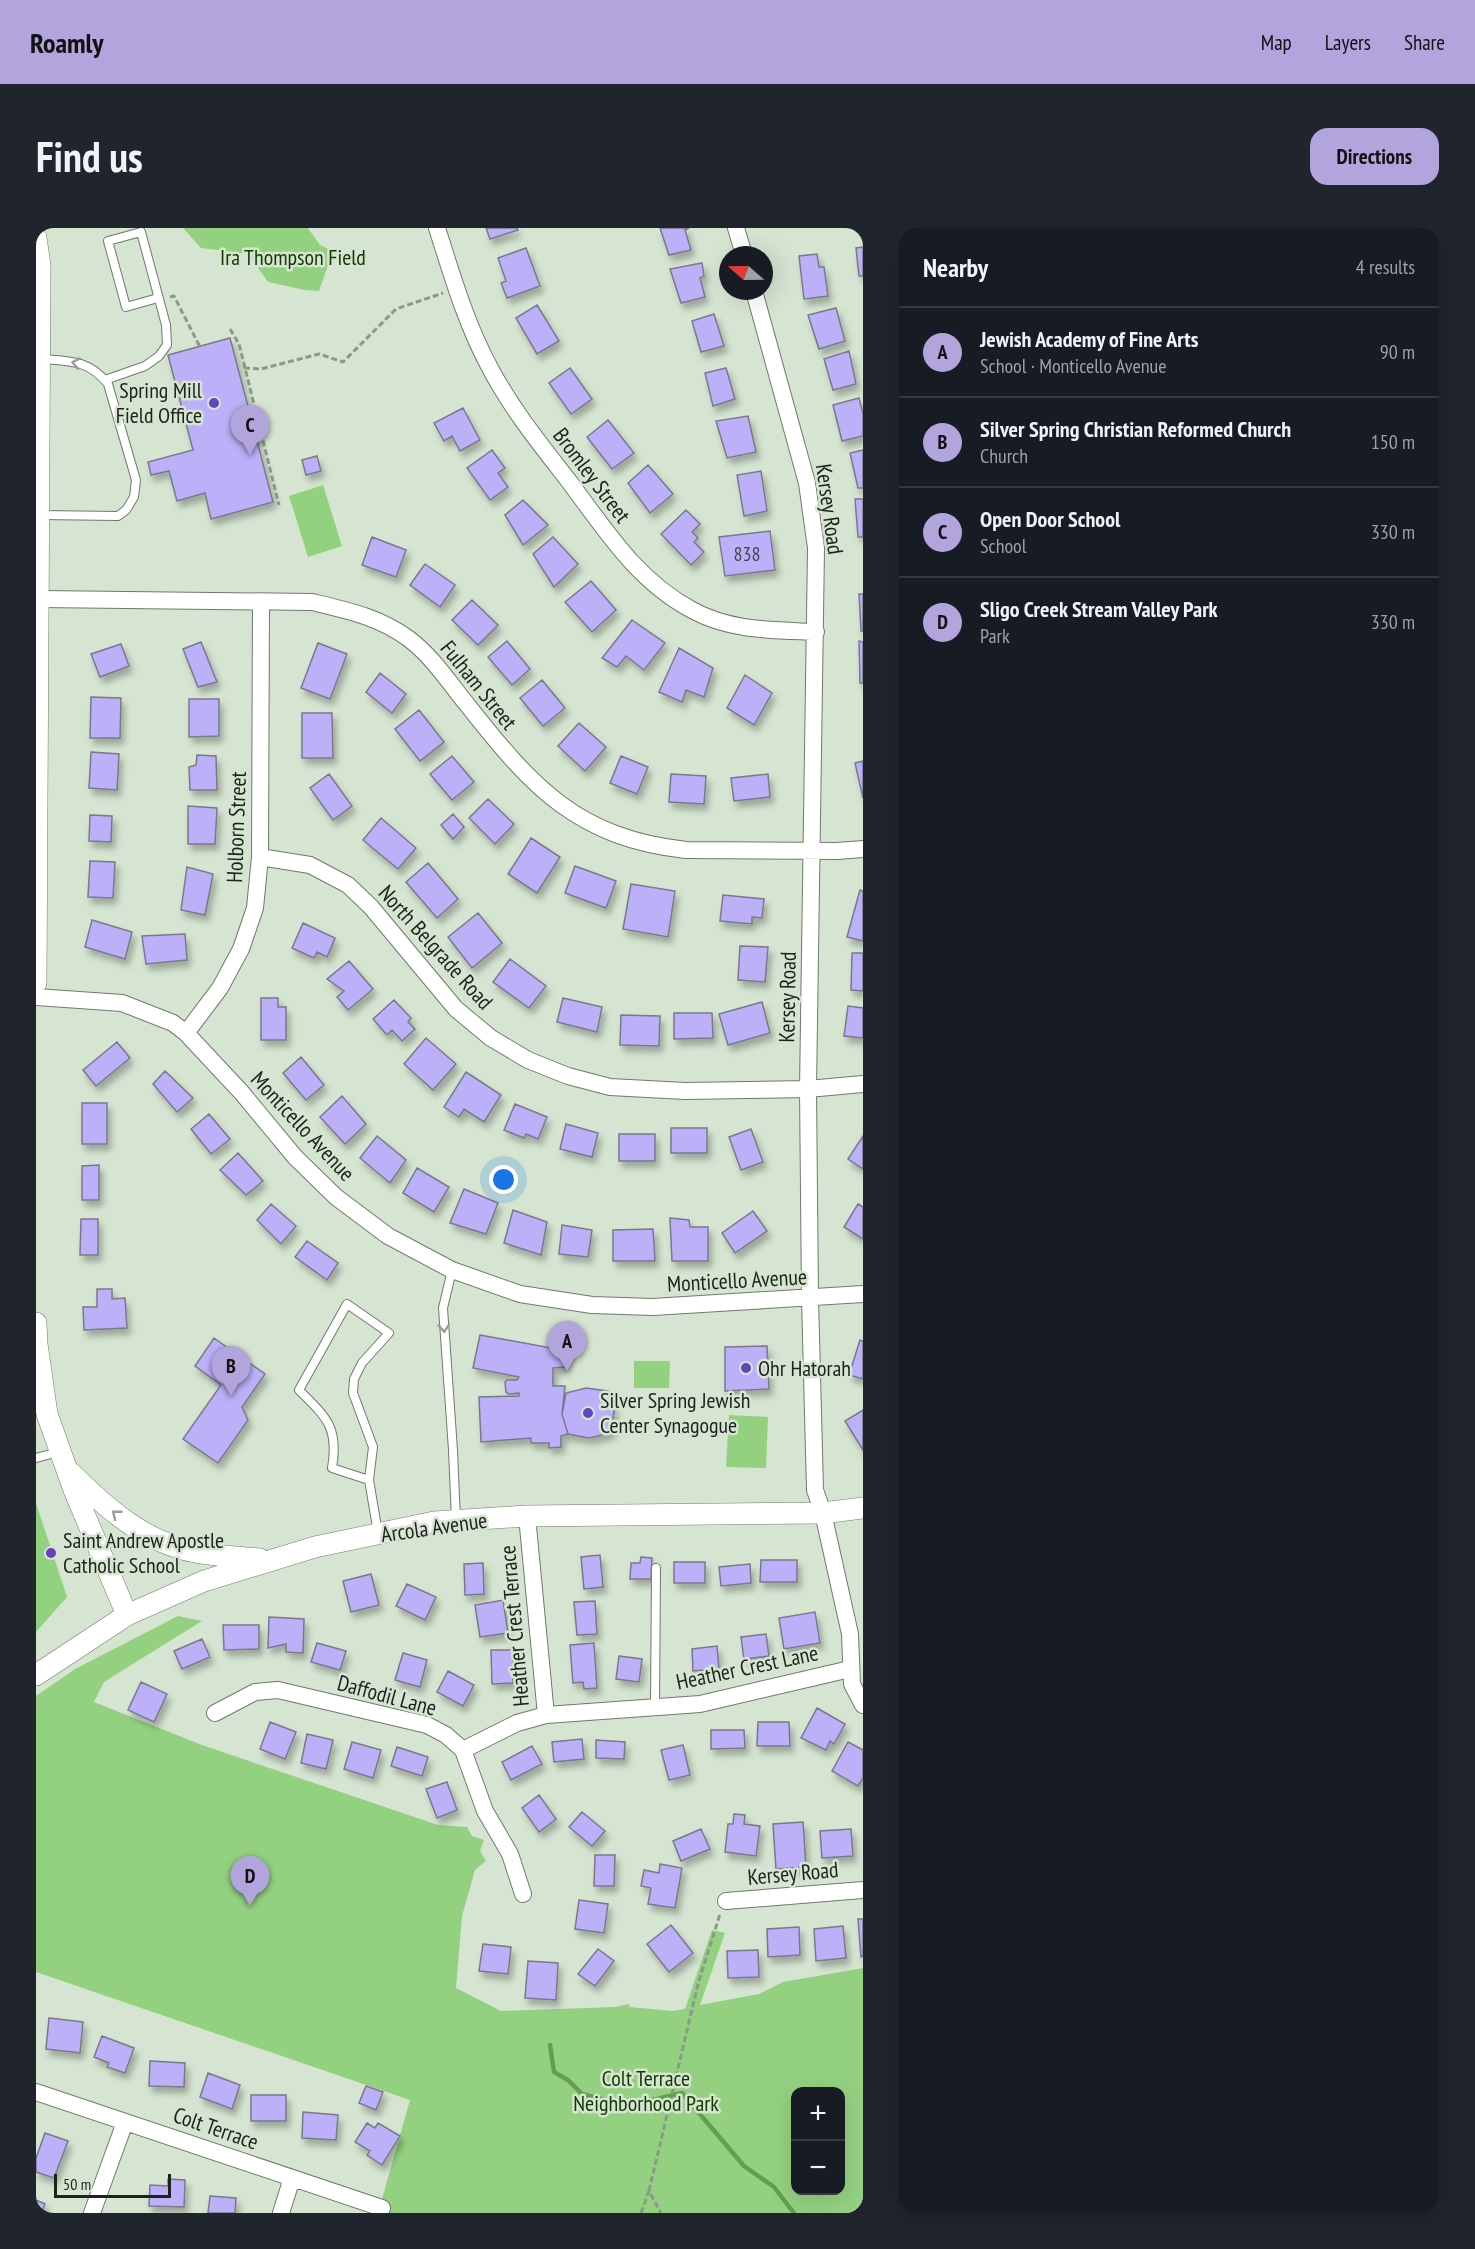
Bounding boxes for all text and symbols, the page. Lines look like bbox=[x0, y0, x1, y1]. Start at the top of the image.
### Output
text: Roamly bbox=[30, 24, 104, 61]
text: Map bbox=[1261, 29, 1292, 56]
text: Layers bbox=[1325, 29, 1371, 56]
text: Share bbox=[1404, 29, 1445, 56]
button: Directions bbox=[1310, 128, 1439, 185]
text: Find us bbox=[36, 129, 143, 184]
park label: Ira Thompson Field bbox=[220, 243, 366, 271]
north arrow bbox=[719, 246, 773, 300]
text: Nearby bbox=[923, 251, 988, 284]
text: 4 results bbox=[1356, 254, 1415, 280]
text: Jewish Academy of Fine Arts bbox=[980, 325, 1198, 353]
text: A bbox=[937, 339, 948, 365]
text: 90 m bbox=[1380, 339, 1415, 365]
text: School · Monticello Avenue bbox=[980, 353, 1166, 379]
one-way arrow bbox=[71, 357, 81, 370]
place label: Spring Mill Field Office bbox=[116, 376, 203, 429]
marker: Spring Mill Field Office bbox=[207, 396, 221, 410]
pin: C bbox=[230, 406, 270, 455]
text: Silver Spring Christian Reformed Church bbox=[980, 415, 1291, 443]
street label: Bromley Street bbox=[547, 422, 637, 528]
text: B bbox=[938, 429, 947, 455]
text: 150 m bbox=[1371, 429, 1415, 455]
text: Church bbox=[980, 443, 1028, 469]
street label: Kersey Road bbox=[810, 462, 850, 556]
text: Open Door School bbox=[980, 505, 1120, 533]
text: C bbox=[938, 519, 947, 545]
text: 330 m bbox=[1371, 519, 1415, 545]
text: School bbox=[980, 533, 1026, 559]
house number: 838 bbox=[734, 541, 761, 567]
text: Sligo Creek Stream Valley Park bbox=[980, 595, 1218, 623]
text: D bbox=[937, 609, 948, 635]
text: 330 m bbox=[1371, 609, 1415, 635]
text: Park bbox=[980, 623, 1010, 649]
street label: Fulham Street bbox=[435, 635, 523, 735]
street label: Holborn Street bbox=[220, 771, 252, 883]
street label: North Belgrade Road bbox=[373, 879, 499, 1015]
street label: Kersey Road bbox=[772, 951, 802, 1043]
street label: Monticello Avenue bbox=[245, 1065, 361, 1187]
your location bbox=[489, 1165, 518, 1194]
street label: Monticello Avenue bbox=[666, 1262, 808, 1298]
pin: A bbox=[548, 1322, 586, 1371]
one-way arrow bbox=[437, 1323, 450, 1332]
pin: B bbox=[212, 1346, 250, 1396]
place label: Ohr Hatorah bbox=[758, 1354, 851, 1382]
marker: Ohr Hatorah bbox=[739, 1361, 753, 1375]
place label: Silver Spring Jewish Center Synagogue bbox=[600, 1386, 750, 1439]
marker: Silver Spring Jewish Center Synagogue bbox=[581, 1406, 595, 1420]
street label: Arcola Avenue bbox=[379, 1506, 489, 1548]
one-way arrow bbox=[112, 1510, 123, 1521]
place label: Saint Andrew Apostle Catholic School bbox=[63, 1526, 224, 1579]
street label: Heather Crest Terrace bbox=[493, 1544, 535, 1708]
marker: Saint Andrew Apostle Catholic School bbox=[44, 1546, 58, 1560]
street label: Heather Crest Lane bbox=[673, 1638, 821, 1696]
street label: Daffodil Lane bbox=[334, 1668, 440, 1722]
street label: Kersey Road bbox=[746, 1855, 840, 1891]
pin: D bbox=[230, 1856, 270, 1906]
park label: Colt Terrace Neighborhood Park bbox=[573, 2064, 719, 2117]
map controls bbox=[791, 2087, 845, 2195]
button: + bbox=[791, 2087, 845, 2141]
street label: Colt Terrace bbox=[170, 2100, 262, 2156]
button: − bbox=[791, 2141, 845, 2195]
scale bar bbox=[54, 2171, 171, 2198]
text: 50 m bbox=[63, 2174, 91, 2194]

